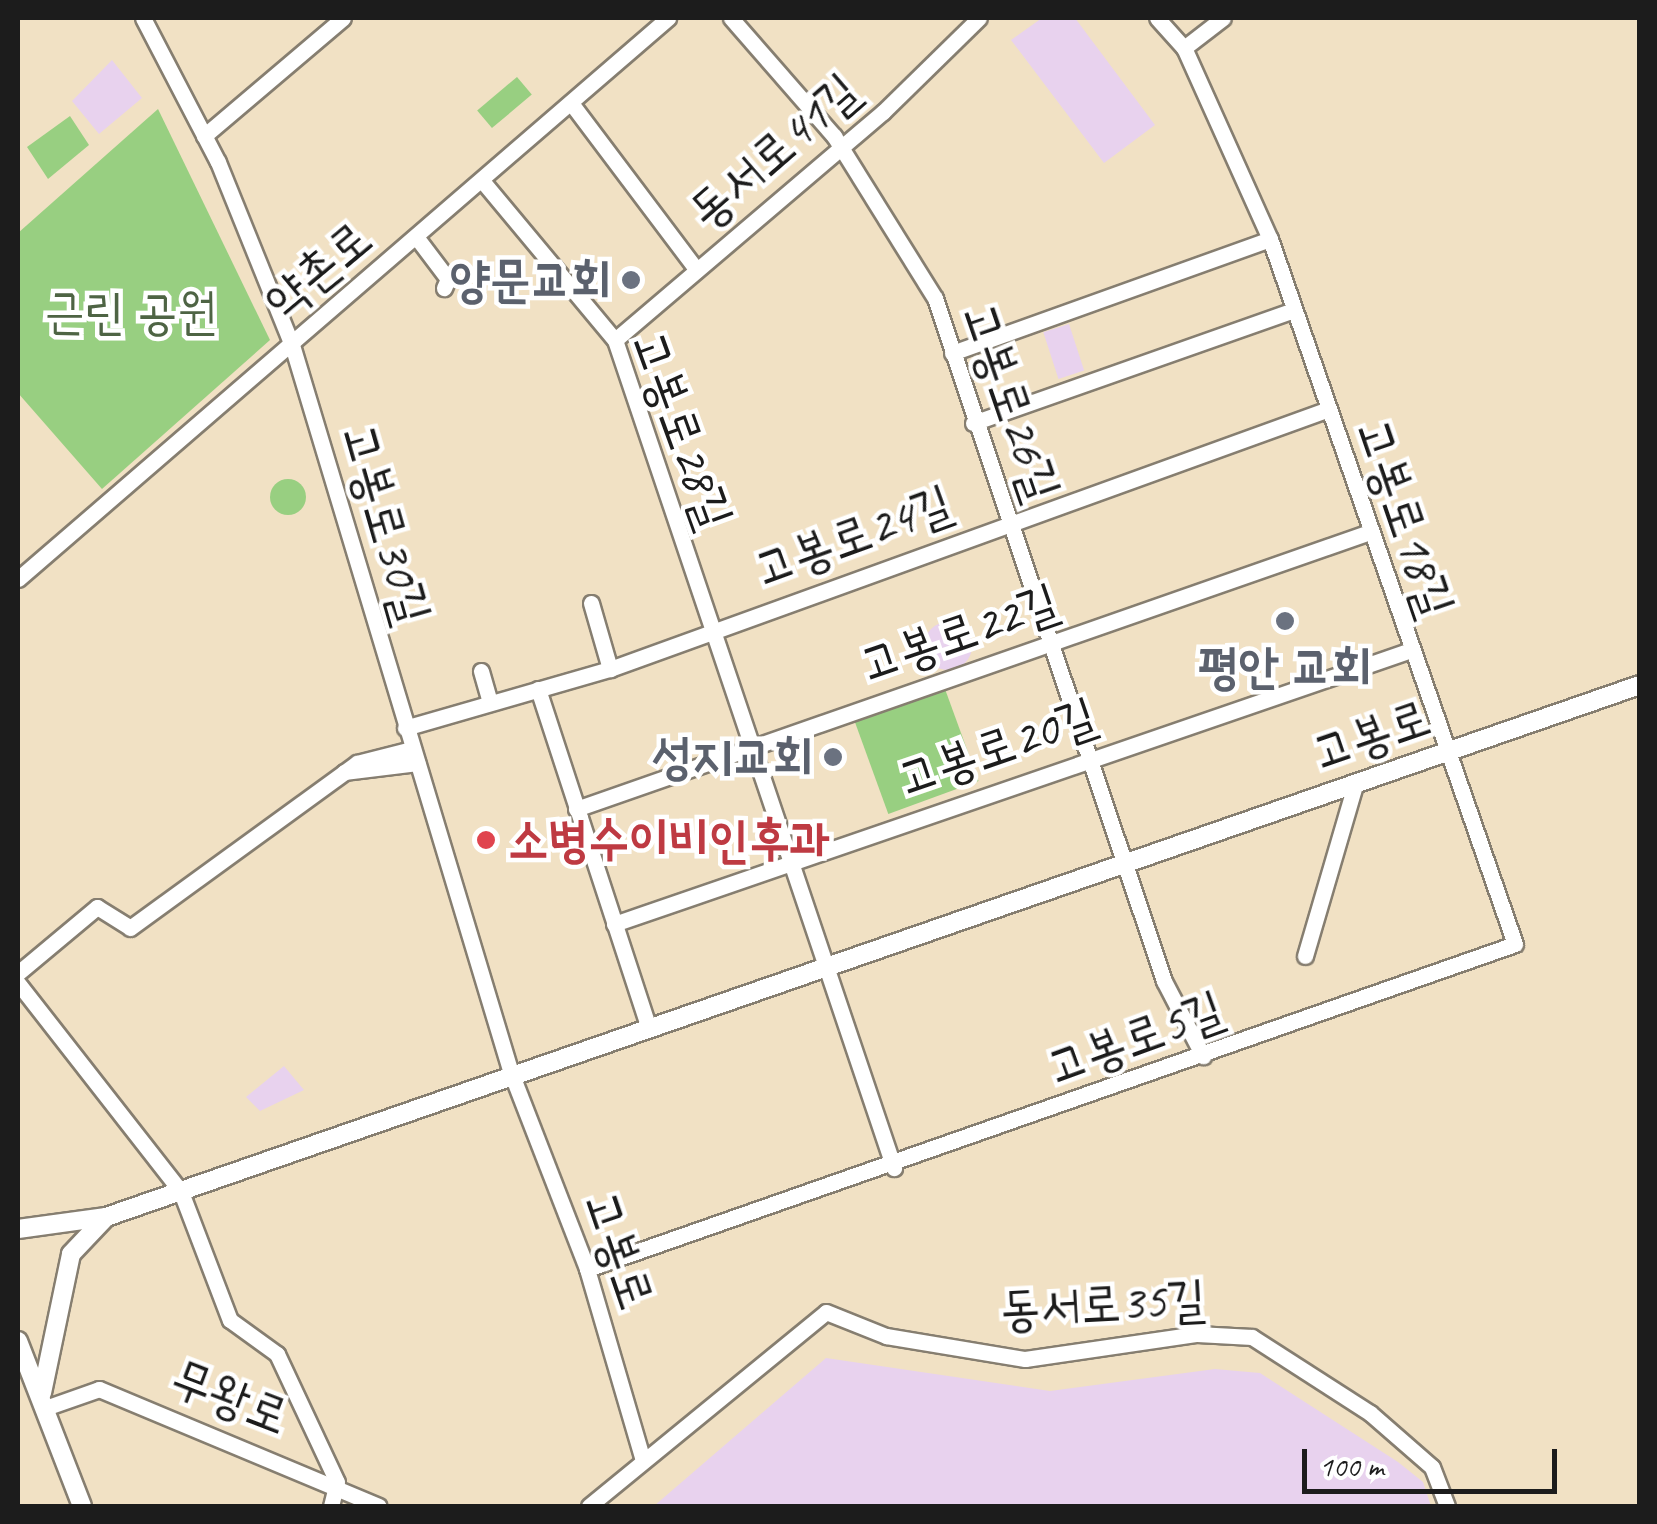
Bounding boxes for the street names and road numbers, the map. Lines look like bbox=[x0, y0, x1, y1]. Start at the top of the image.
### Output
street label: 동서로41길 bbox=[677, 61, 871, 241]
street label: 약촌로 bbox=[252, 208, 384, 332]
street label: 고봉로26길 bbox=[949, 295, 1073, 509]
street label: 고봉로28길 bbox=[619, 323, 745, 537]
street label: 고봉로18길 bbox=[1343, 411, 1467, 625]
street label: 고봉로30길 bbox=[329, 417, 443, 631]
street label: 고봉로24길 bbox=[746, 473, 960, 599]
street label: 고봉로22길 bbox=[852, 571, 1066, 695]
street label: 고봉로20길 bbox=[890, 685, 1104, 809]
street label: 고봉로 bbox=[1304, 687, 1438, 783]
street label: 고봉로5길 bbox=[1039, 978, 1231, 1098]
street label: 고봉로 bbox=[571, 1183, 667, 1317]
street label: 동서로35길 bbox=[999, 1269, 1207, 1339]
street label: 무왕로 bbox=[163, 1347, 297, 1447]

